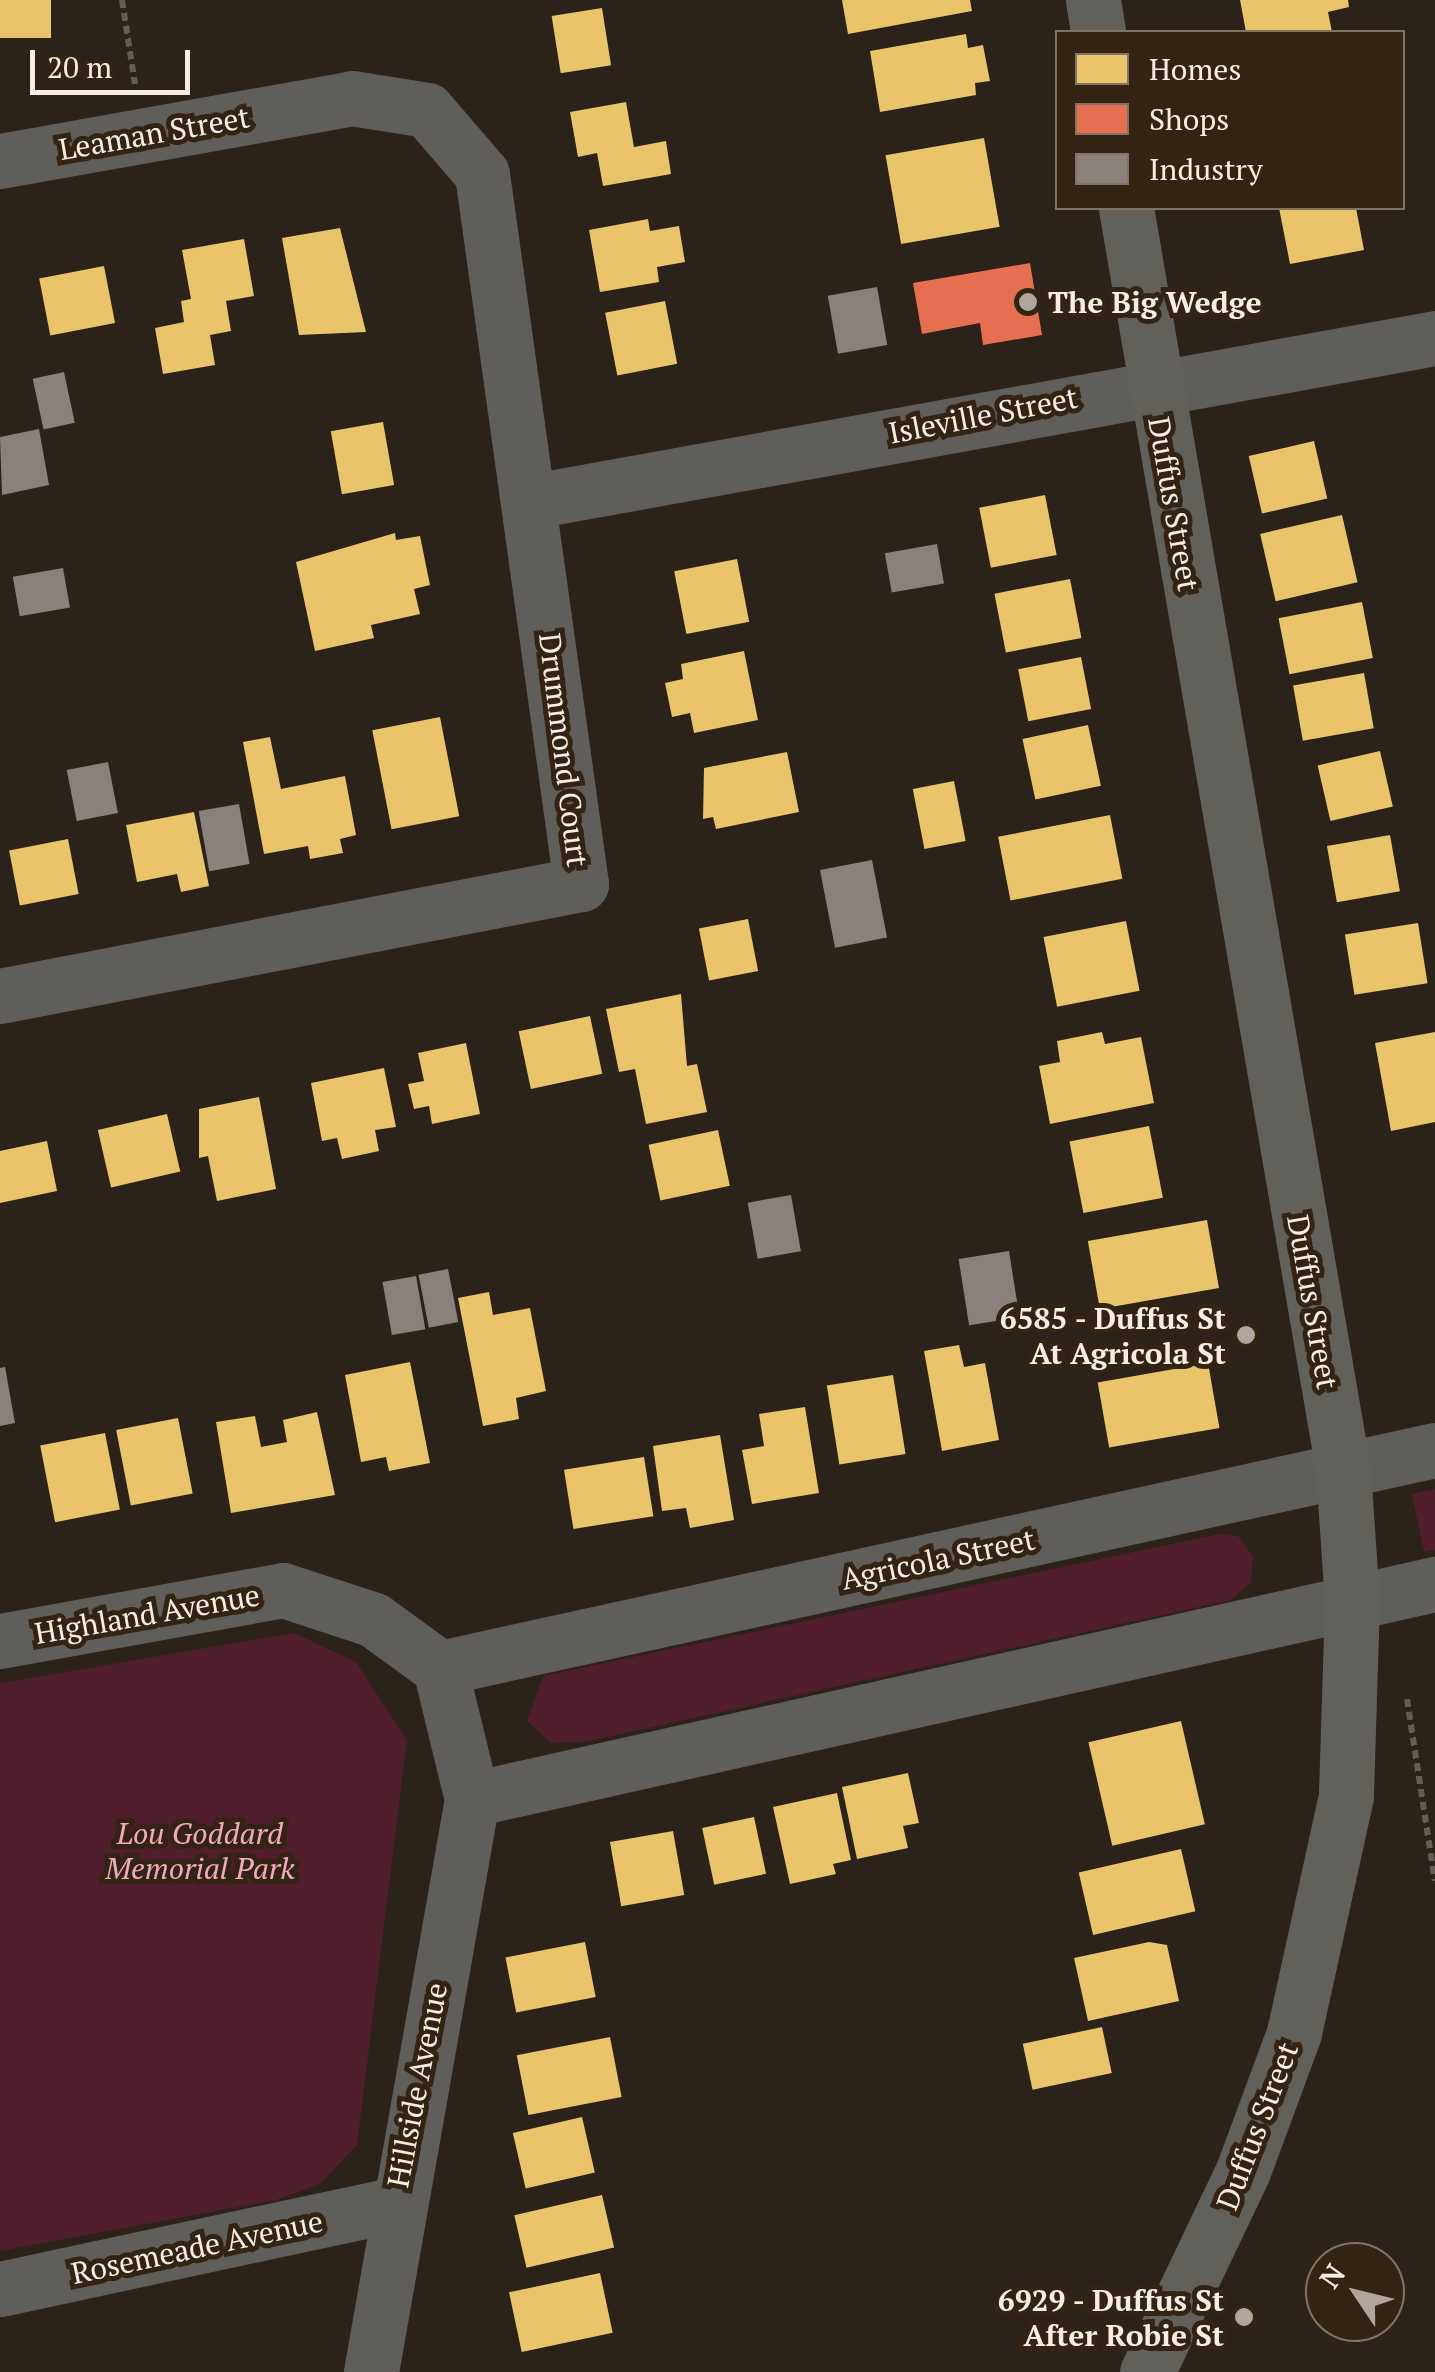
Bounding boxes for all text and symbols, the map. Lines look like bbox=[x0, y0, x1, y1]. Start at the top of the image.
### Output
scale bar bbox=[35, 30, 195, 92]
legend bbox=[1055, 30, 1405, 210]
text: 20 m bbox=[47, 47, 112, 87]
text: Homes bbox=[1149, 49, 1241, 89]
street label: Leaman Street bbox=[56, 99, 252, 167]
text: Shops bbox=[1149, 99, 1229, 139]
text: Industry bbox=[1149, 149, 1263, 189]
place label: The Big Wedge bbox=[1048, 284, 1262, 320]
marker: The Big Wedge bbox=[1017, 291, 1039, 313]
street label: Isleville Street bbox=[885, 379, 1081, 451]
street label: Duffus Street bbox=[1141, 414, 1207, 594]
street label: Drummond Court bbox=[532, 631, 596, 869]
street label: Duffus Street bbox=[1280, 1212, 1346, 1392]
place label: 6585 - Duffus St At Agricola St bbox=[998, 1300, 1226, 1370]
marker: 6585 - Duffus St At Agricola St bbox=[1235, 1324, 1257, 1346]
street label: Agricola Street bbox=[838, 1521, 1038, 1597]
street label: Highland Avenue bbox=[31, 1576, 263, 1652]
park label: Lou Goddard Memorial Park bbox=[105, 1815, 295, 1886]
street label: Hillside Avenue bbox=[379, 1979, 455, 2191]
street label: Duffus Street bbox=[1209, 2037, 1305, 2215]
street label: Rosemeade Avenue bbox=[68, 2203, 326, 2291]
north arrow bbox=[1305, 2242, 1405, 2342]
text: N bbox=[1310, 2256, 1353, 2295]
place label: 6929 - Duffus St After Robie St bbox=[996, 2282, 1224, 2352]
marker: 6929 - Duffus St After Robie St bbox=[1233, 2306, 1255, 2328]

